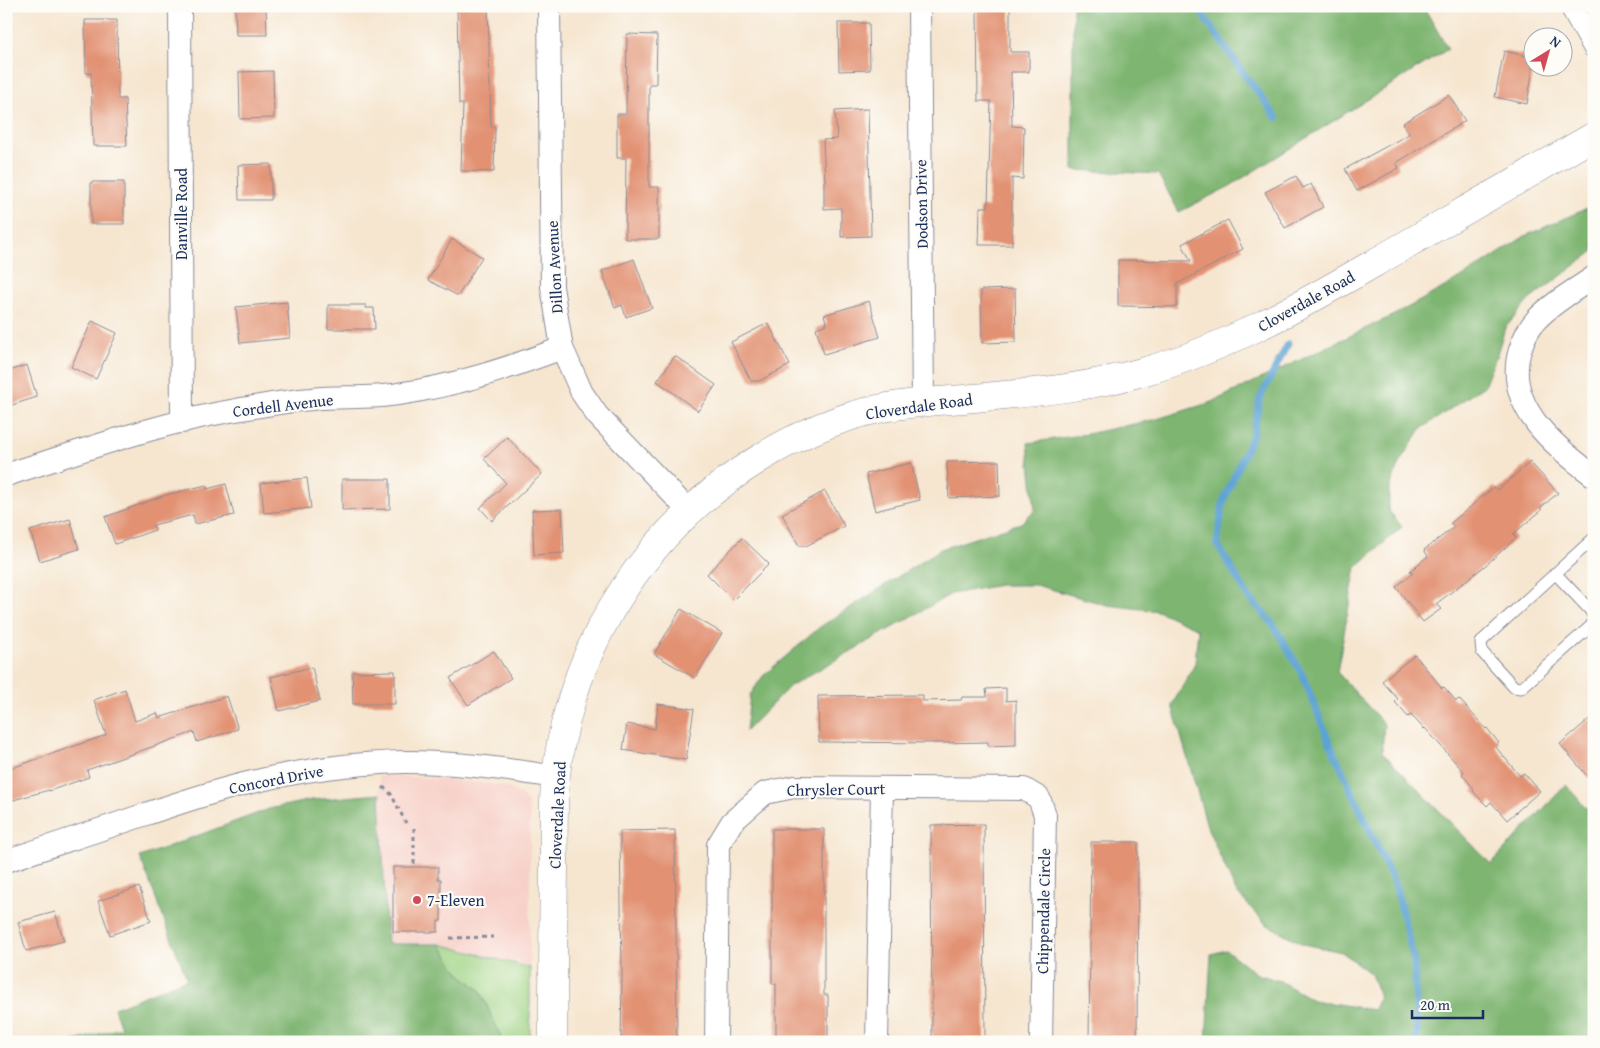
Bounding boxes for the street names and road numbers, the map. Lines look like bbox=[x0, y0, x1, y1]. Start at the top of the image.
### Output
street label: Dodson Drive bbox=[908, 159, 934, 249]
street label: Danville Road bbox=[169, 167, 193, 260]
street label: Dillon Avenue bbox=[540, 220, 568, 314]
street label: Cloverdale Road bbox=[1253, 264, 1359, 338]
street label: Cordell Avenue bbox=[231, 387, 335, 423]
street label: Cloverdale Road bbox=[864, 387, 974, 425]
street label: Concord Drive bbox=[227, 758, 325, 800]
street label: Cloverdale Road bbox=[542, 760, 572, 869]
street label: Chrysler Court bbox=[787, 776, 886, 802]
street label: Chippendale Circle bbox=[1030, 848, 1056, 974]

